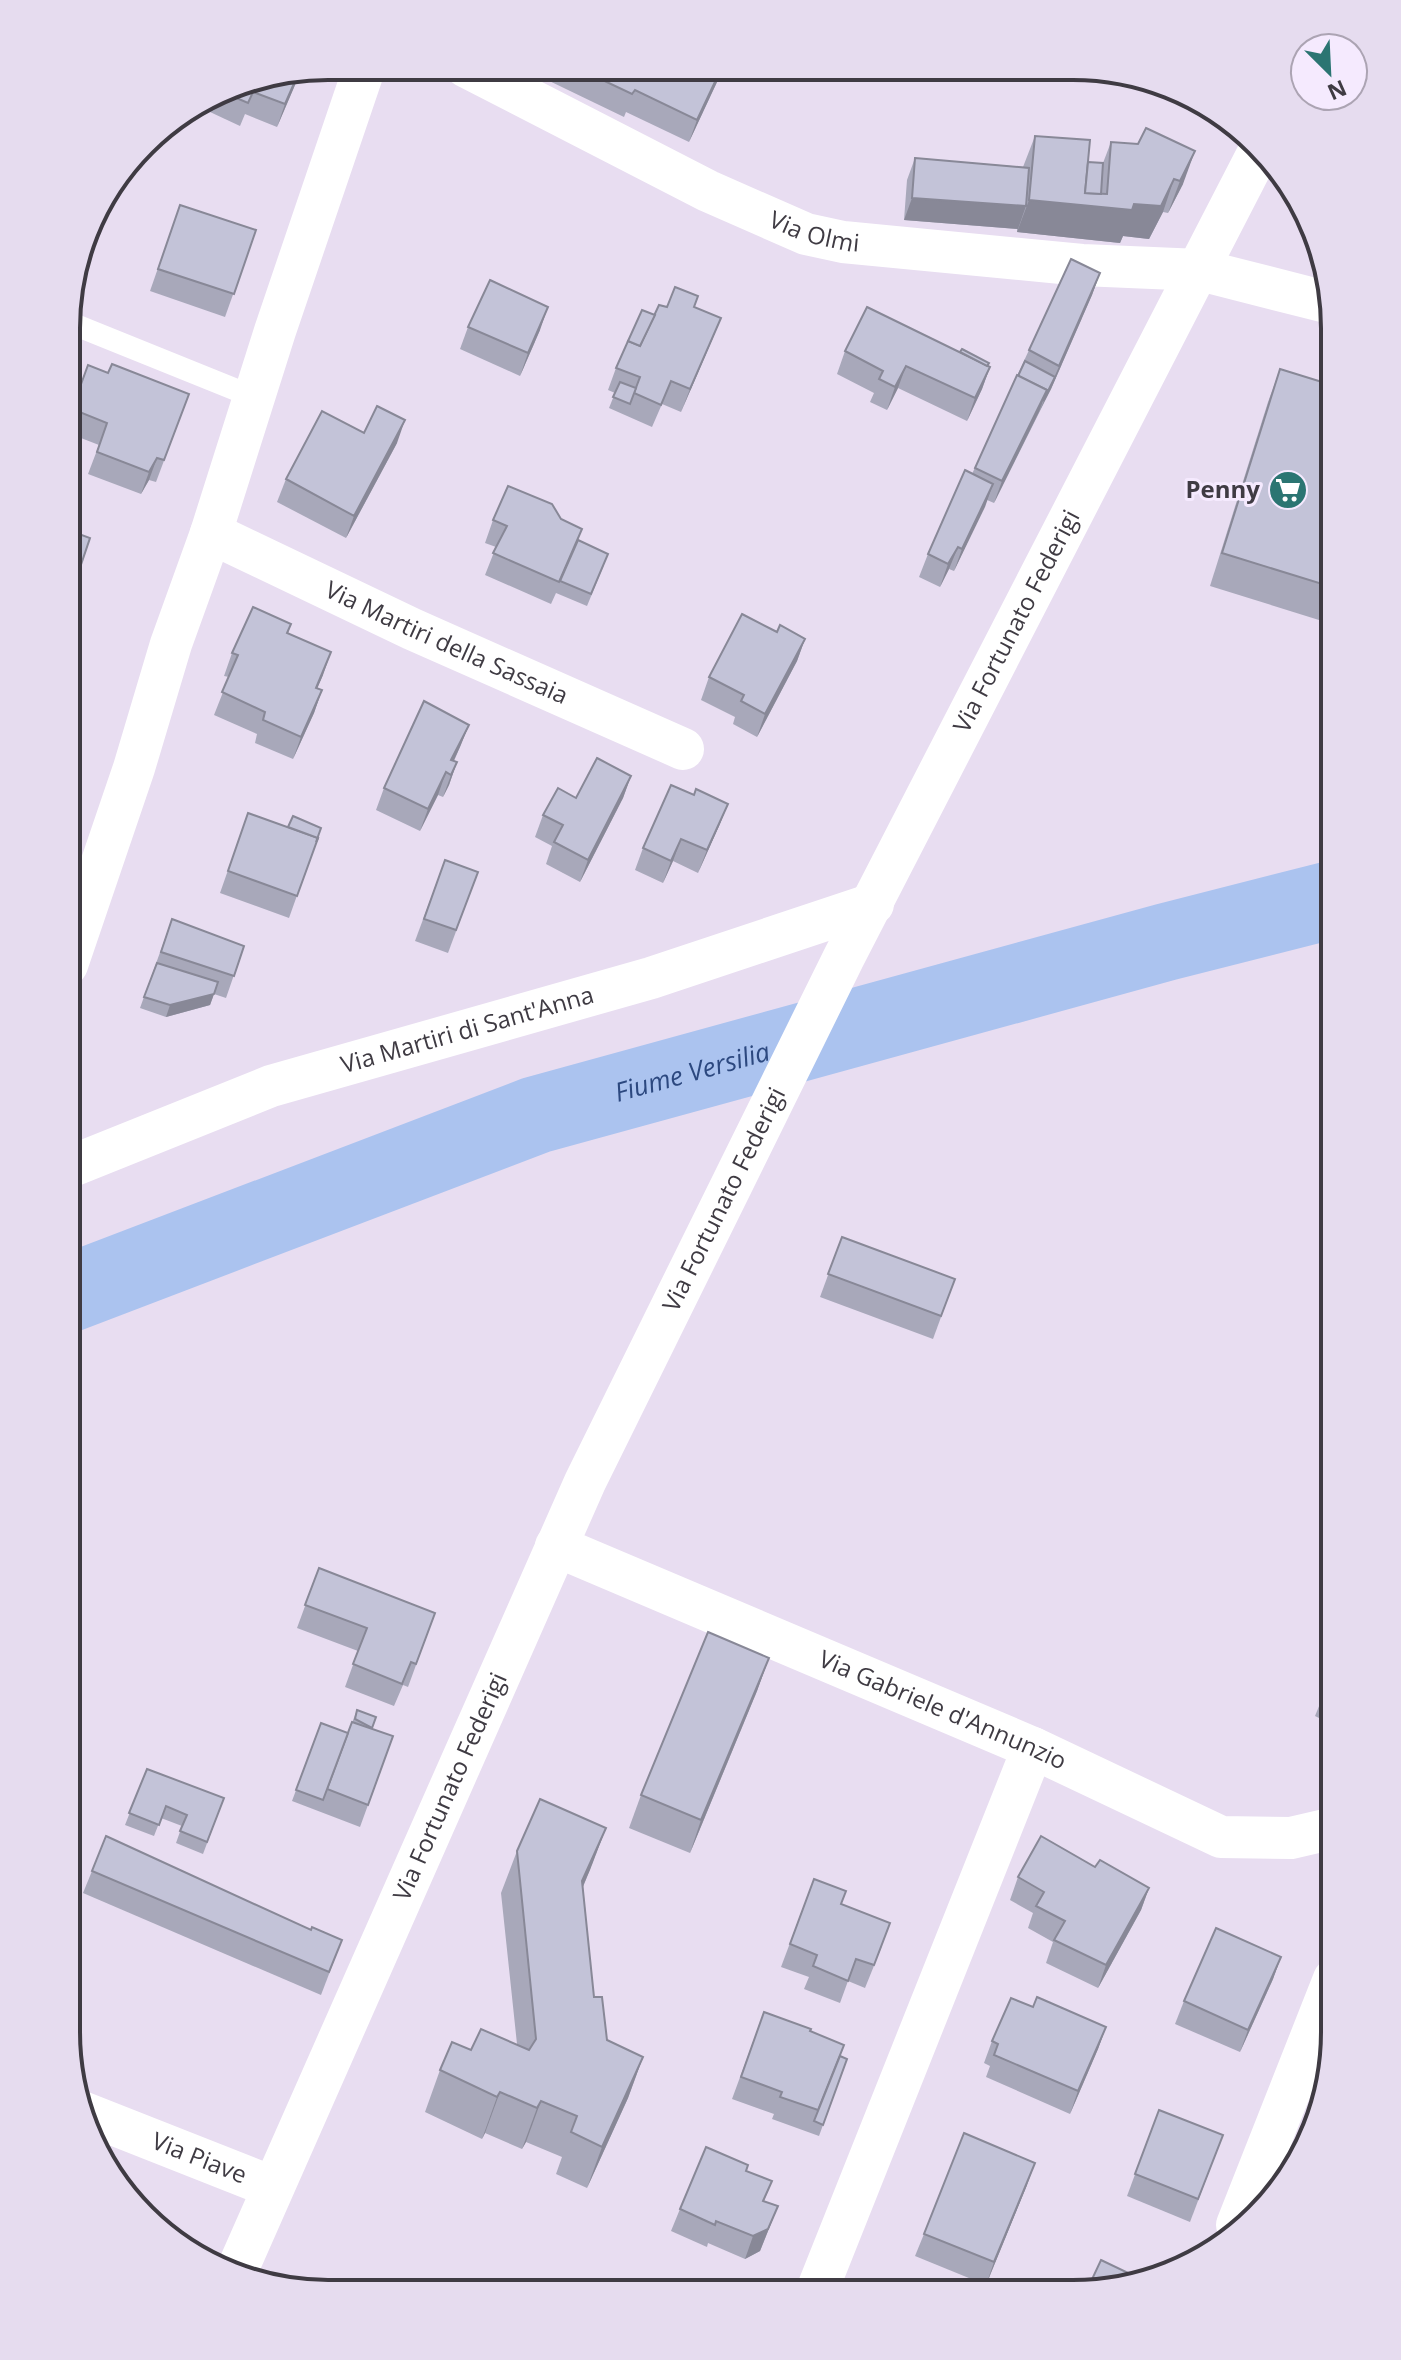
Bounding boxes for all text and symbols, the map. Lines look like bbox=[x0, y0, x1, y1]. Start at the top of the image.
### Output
north arrow bbox=[1289, 32, 1369, 112]
text: N bbox=[1323, 74, 1352, 109]
street label: Via Olmi bbox=[764, 202, 861, 259]
supermarket icon: Penny bbox=[1267, 469, 1309, 511]
place label: Penny bbox=[1186, 472, 1260, 505]
street label: Via Fortunato Federigi bbox=[944, 504, 1086, 738]
street label: Via Martiri della Sassaia bbox=[320, 572, 574, 711]
street label: Via Martiri di Sant'Anna bbox=[337, 977, 597, 1080]
water label: Fiume Versilia bbox=[610, 1033, 774, 1110]
street label: Via Fortunato Federigi bbox=[654, 1081, 792, 1317]
street label: Via Gabriele d'Annunzio bbox=[814, 1641, 1072, 1777]
street label: Via Fortunato Federigi bbox=[384, 1667, 514, 1905]
street label: Via Piave bbox=[148, 2123, 252, 2190]

